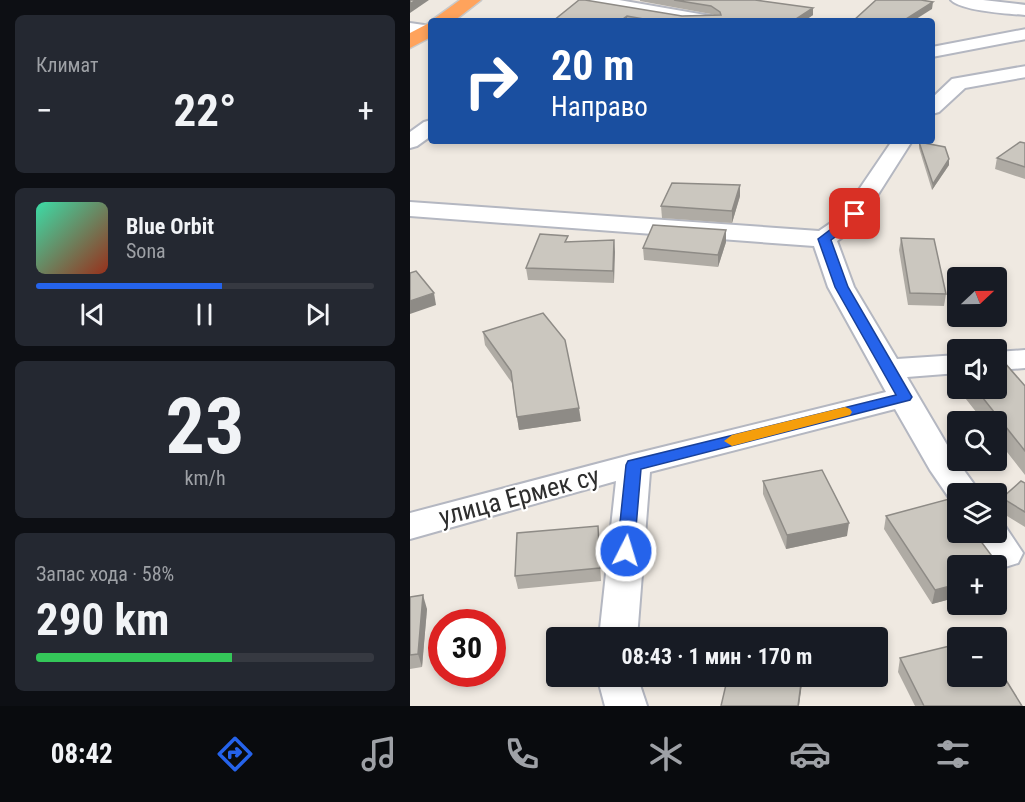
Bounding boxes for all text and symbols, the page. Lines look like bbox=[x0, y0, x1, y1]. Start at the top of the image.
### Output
text: 20 m bbox=[551, 41, 634, 90]
icon: right bbox=[452, 42, 530, 120]
text: Климат bbox=[36, 53, 98, 77]
text: 22° bbox=[174, 84, 237, 137]
text: − bbox=[36, 91, 53, 130]
text: + bbox=[358, 91, 374, 130]
text: Направо bbox=[551, 91, 648, 123]
pin bbox=[829, 188, 880, 239]
icon: arrive bbox=[838, 197, 871, 230]
text: Blue Orbit bbox=[126, 214, 214, 239]
text: Sona bbox=[126, 239, 166, 263]
north arrow bbox=[947, 267, 1007, 327]
map controls bbox=[947, 267, 1007, 687]
icon: previous bbox=[76, 298, 109, 331]
icon: pause bbox=[188, 298, 221, 331]
icon: next bbox=[301, 298, 334, 331]
button: sound bbox=[947, 339, 1007, 399]
text: 23 bbox=[166, 381, 244, 472]
button: search bbox=[947, 411, 1007, 471]
street label: улица Ермек су bbox=[435, 460, 603, 532]
text: km/h bbox=[184, 466, 226, 490]
button: layers bbox=[947, 483, 1007, 543]
position arrow bbox=[594, 519, 658, 583]
button: + bbox=[947, 555, 1007, 615]
text: Запас хода · 58% bbox=[36, 562, 174, 586]
text: 290 km bbox=[36, 593, 169, 646]
speed limit sign: 30 bbox=[428, 609, 506, 687]
button: − bbox=[947, 627, 1007, 687]
text: 08:43 · 1 мин · 170 m bbox=[622, 644, 812, 669]
icon: directions bbox=[214, 733, 256, 775]
icon: music bbox=[358, 733, 400, 775]
icon: phone bbox=[501, 733, 543, 775]
icon: climate bbox=[645, 733, 687, 775]
icon: car bbox=[789, 733, 831, 775]
icon: filters bbox=[932, 733, 974, 775]
text: 08:42 bbox=[51, 738, 113, 770]

